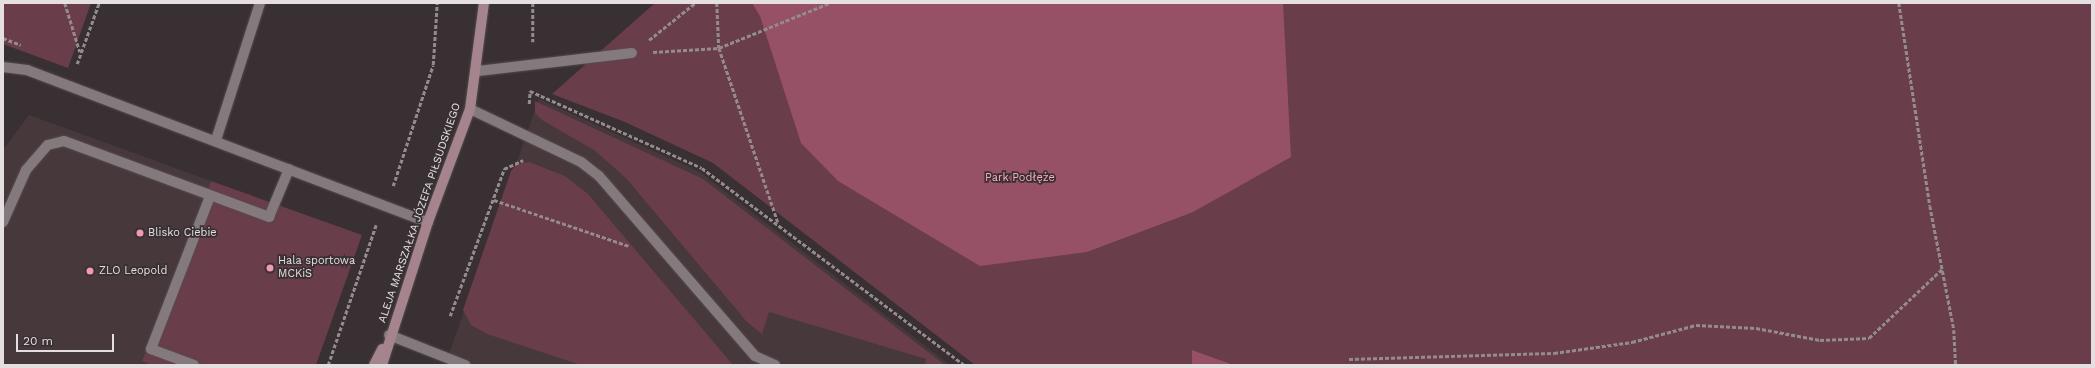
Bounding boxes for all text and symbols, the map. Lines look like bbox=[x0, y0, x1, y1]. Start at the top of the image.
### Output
street label: ALEJA MARSZAŁKA JÓZEFA PIŁSUDSKIEGO bbox=[376, 100, 464, 326]
park label: Park Podłęże bbox=[985, 171, 1055, 185]
place label: Blisko Ciebie bbox=[148, 226, 217, 240]
marker: Blisko Ciebie bbox=[135, 228, 145, 238]
place label: Hala sportowa MCKiS bbox=[278, 255, 355, 281]
marker: Hala sportowa MCKiS bbox=[265, 263, 275, 273]
place label: ZLO Leopold bbox=[99, 264, 167, 278]
marker: ZLO Leopold bbox=[84, 265, 96, 277]
scale bar bbox=[18, 326, 116, 352]
text: 20 m bbox=[23, 334, 53, 348]

